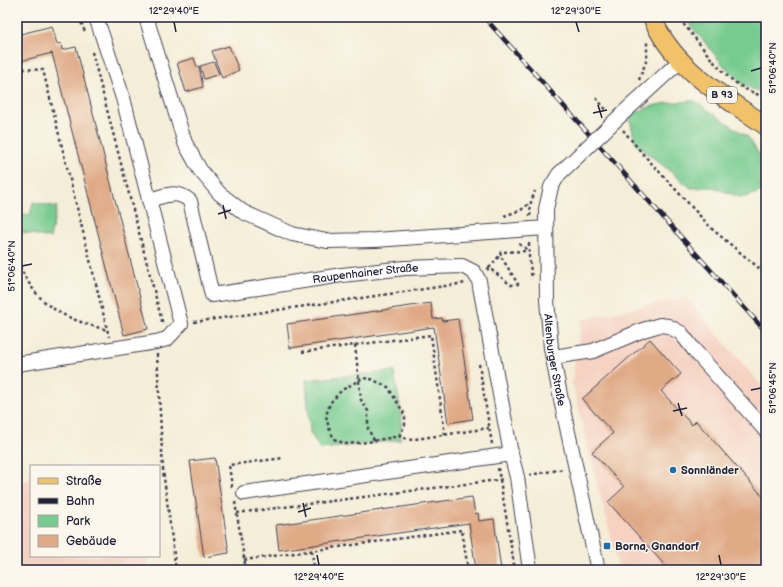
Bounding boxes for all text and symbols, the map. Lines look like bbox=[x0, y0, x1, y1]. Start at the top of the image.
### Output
text: 12°29'40"E bbox=[149, 5, 200, 17]
text: 12°29'30"E bbox=[551, 5, 602, 17]
text: 51°06'40"N bbox=[767, 42, 779, 94]
road number: B 93 bbox=[707, 87, 737, 103]
text: 51°06'40"N bbox=[6, 240, 18, 292]
street label: Raupenhainer Straße bbox=[312, 261, 419, 286]
street label: Altenburger Straße bbox=[542, 313, 569, 408]
text: 51°06'45"N bbox=[767, 362, 779, 414]
place label: Sonnländer bbox=[681, 464, 739, 477]
legend bbox=[30, 465, 160, 557]
marker: Sonnländer bbox=[668, 465, 678, 475]
text: Straße bbox=[66, 474, 102, 489]
text: Bahn bbox=[66, 494, 95, 509]
text: Park bbox=[66, 514, 90, 529]
text: Gebäude bbox=[66, 534, 116, 549]
place label: Borna, Gnandorf bbox=[615, 540, 700, 553]
marker: Borna, Gnandorf bbox=[602, 541, 612, 551]
text: 12°29'40"E bbox=[294, 571, 345, 583]
text: 12°29'30"E bbox=[696, 571, 747, 583]

